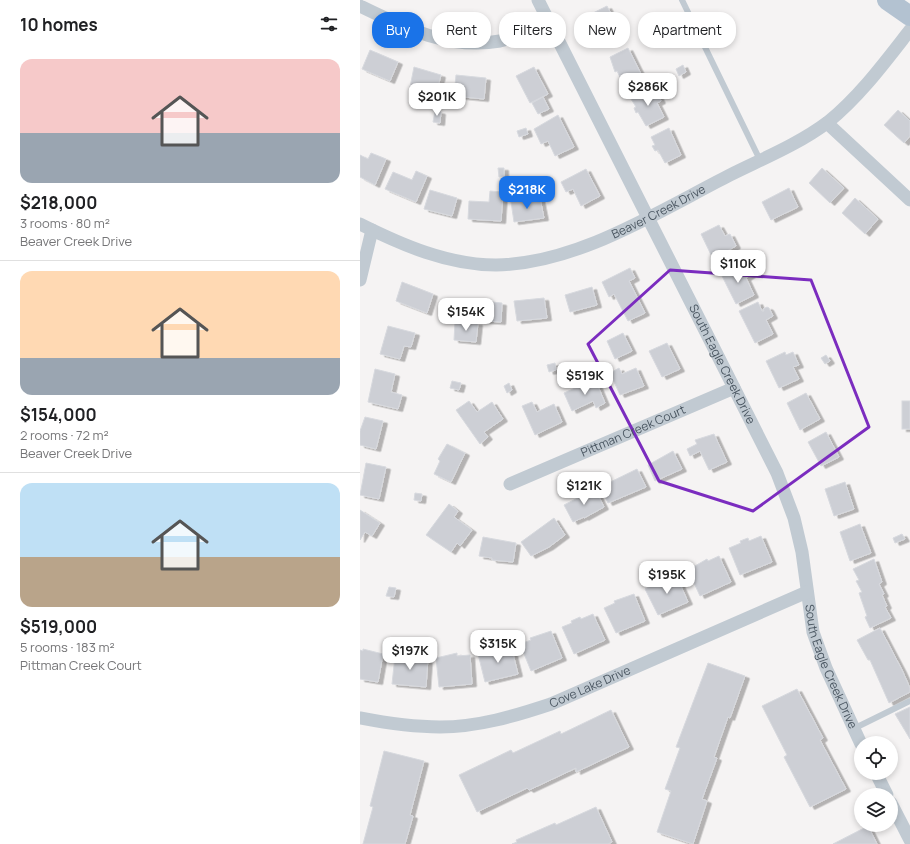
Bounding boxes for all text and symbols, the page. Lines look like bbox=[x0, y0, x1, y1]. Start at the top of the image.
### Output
chip: Buy bbox=[372, 12, 424, 48]
chip: Rent bbox=[432, 12, 491, 48]
chip: Filters bbox=[499, 12, 566, 48]
chip: New bbox=[574, 12, 630, 48]
chip: Apartment bbox=[638, 12, 736, 48]
text: 10 homes bbox=[20, 13, 98, 36]
icon: filters bbox=[318, 13, 340, 35]
pin: $286K bbox=[620, 73, 676, 107]
text: $286K bbox=[628, 77, 668, 95]
pin: $201K bbox=[409, 83, 465, 117]
icon: home bbox=[144, 85, 216, 157]
text: $201K bbox=[418, 87, 456, 105]
pin: $218K bbox=[499, 176, 555, 210]
text: $218K bbox=[508, 180, 546, 198]
street label: Beaver Creek Drive bbox=[609, 180, 708, 242]
text: $218,000 bbox=[20, 191, 97, 214]
text: 3 rooms · 80 m² bbox=[20, 214, 110, 232]
text: Beaver Creek Drive bbox=[20, 232, 132, 250]
pin: $110K bbox=[710, 250, 766, 284]
text: $110K bbox=[720, 254, 756, 272]
icon: home bbox=[144, 297, 216, 369]
pin: $154K bbox=[438, 298, 494, 332]
street label: South Eagle Creek Drive bbox=[685, 301, 760, 427]
text: $154K bbox=[447, 302, 485, 320]
pin: $519K bbox=[557, 362, 613, 396]
text: $519K bbox=[566, 366, 604, 384]
street label: Pittman Creek Court bbox=[578, 401, 688, 461]
text: $154,000 bbox=[20, 403, 97, 426]
text: 2 rooms · 72 m² bbox=[20, 426, 109, 444]
text: Beaver Creek Drive bbox=[20, 444, 132, 462]
pin: $121K bbox=[556, 472, 612, 506]
text: $121K bbox=[566, 476, 602, 494]
icon: home bbox=[144, 509, 216, 581]
pin: $195K bbox=[639, 561, 695, 595]
text: $195K bbox=[648, 565, 686, 583]
street label: South Eagle Creek Drive bbox=[801, 603, 862, 731]
text: $519,000 bbox=[20, 615, 97, 638]
pin: $315K bbox=[470, 630, 526, 664]
text: $315K bbox=[479, 634, 517, 652]
pin: $197K bbox=[382, 637, 438, 671]
text: 5 rooms · 183 m² bbox=[20, 638, 115, 656]
text: $197K bbox=[391, 641, 429, 659]
text: Pittman Creek Court bbox=[20, 656, 142, 674]
street label: Cove Lake Drive bbox=[547, 661, 633, 712]
map controls bbox=[854, 736, 898, 832]
button: locate bbox=[854, 736, 898, 780]
button: layers bbox=[854, 788, 898, 832]

